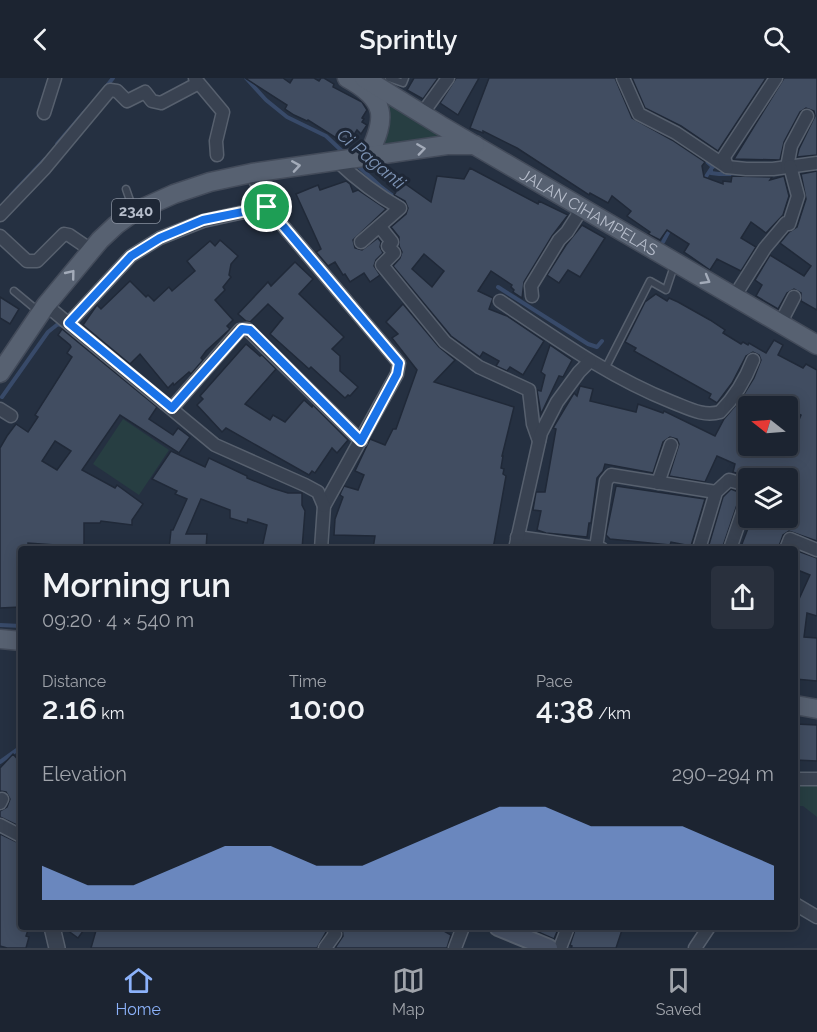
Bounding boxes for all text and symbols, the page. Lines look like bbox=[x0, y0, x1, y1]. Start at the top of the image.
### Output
icon: back bbox=[24, 23, 57, 56]
icon: search bbox=[760, 23, 793, 56]
text: Sprintly bbox=[359, 24, 458, 55]
water label: Ci Paganti bbox=[333, 124, 411, 194]
one-way arrow bbox=[417, 143, 426, 155]
one-way arrow bbox=[291, 160, 300, 172]
street label: JALAN CIHAMPELAS bbox=[517, 165, 661, 260]
pin bbox=[241, 181, 292, 232]
icon: arrive bbox=[250, 190, 283, 223]
road number: 2340 bbox=[112, 199, 160, 223]
one-way arrow bbox=[64, 270, 75, 281]
one-way arrow bbox=[700, 273, 710, 284]
north arrow bbox=[738, 396, 798, 456]
map controls bbox=[738, 396, 798, 528]
button: layers bbox=[738, 468, 798, 528]
text: Morning run bbox=[42, 566, 231, 605]
button: share bbox=[711, 566, 774, 629]
text: 09:20 · 4 × 540 m bbox=[42, 608, 194, 632]
text: Distance bbox=[42, 672, 106, 691]
text: Time bbox=[289, 672, 326, 691]
text: Pace bbox=[536, 672, 573, 691]
text: 2.16 bbox=[42, 691, 97, 726]
text: 10:00 bbox=[289, 691, 365, 726]
text: 4:38 bbox=[536, 691, 594, 726]
text: km bbox=[97, 704, 124, 723]
text: /km bbox=[594, 704, 631, 723]
text: Elevation bbox=[42, 762, 127, 786]
text: 290–294 m bbox=[672, 762, 774, 786]
tab: Home bbox=[115, 964, 161, 1019]
tab: Map bbox=[392, 964, 425, 1019]
tab: Saved bbox=[656, 964, 701, 1019]

